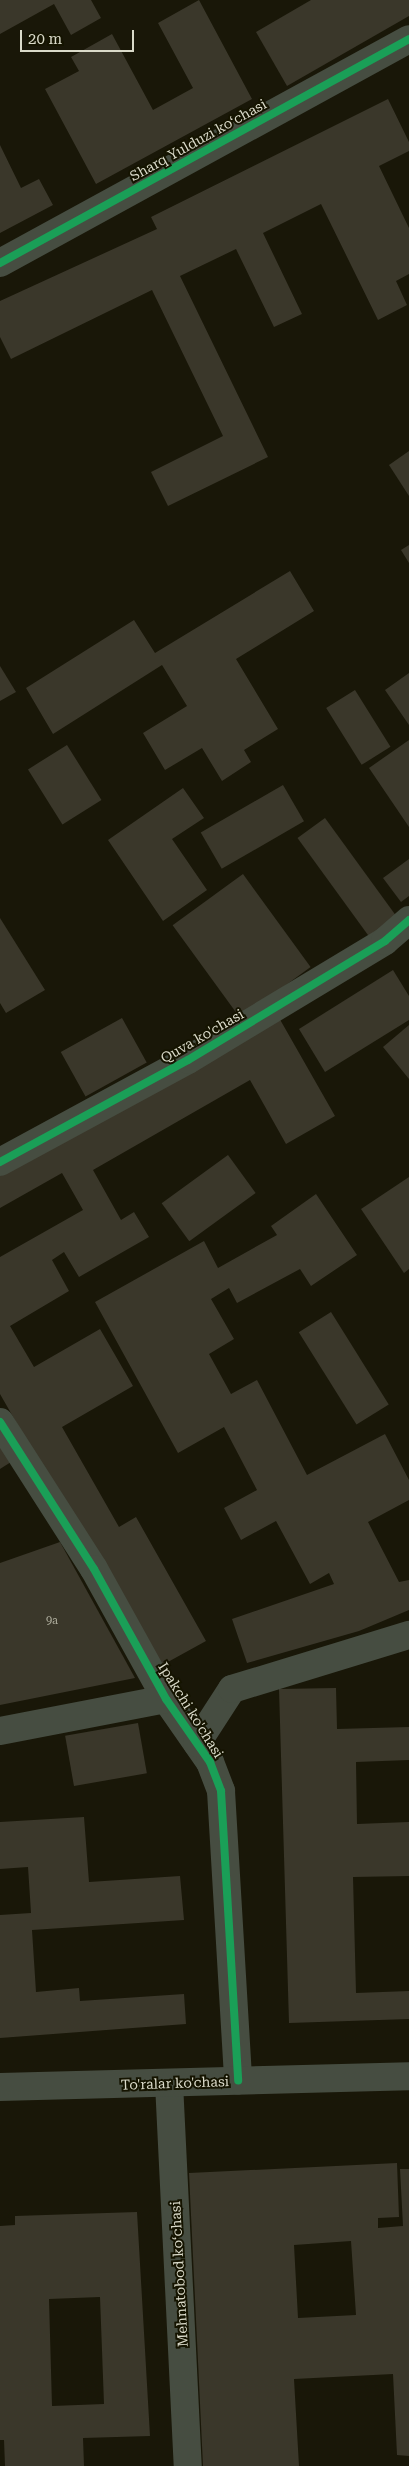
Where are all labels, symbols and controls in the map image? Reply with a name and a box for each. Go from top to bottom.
scale bar [22,20,136,52]
text: 20 m [28,30,62,48]
street label: Sharq Yulduzi koʻchasi [127,95,269,185]
street label: Quva ko'chasi [157,1005,247,1067]
house number: 9a [46,1614,58,1628]
street label: Ipakchi ko'chasi [155,1659,227,1761]
street label: To'ralar ko'chasi [121,2073,229,2093]
street label: Mehnatobod koʻchasi [167,2201,191,2347]

